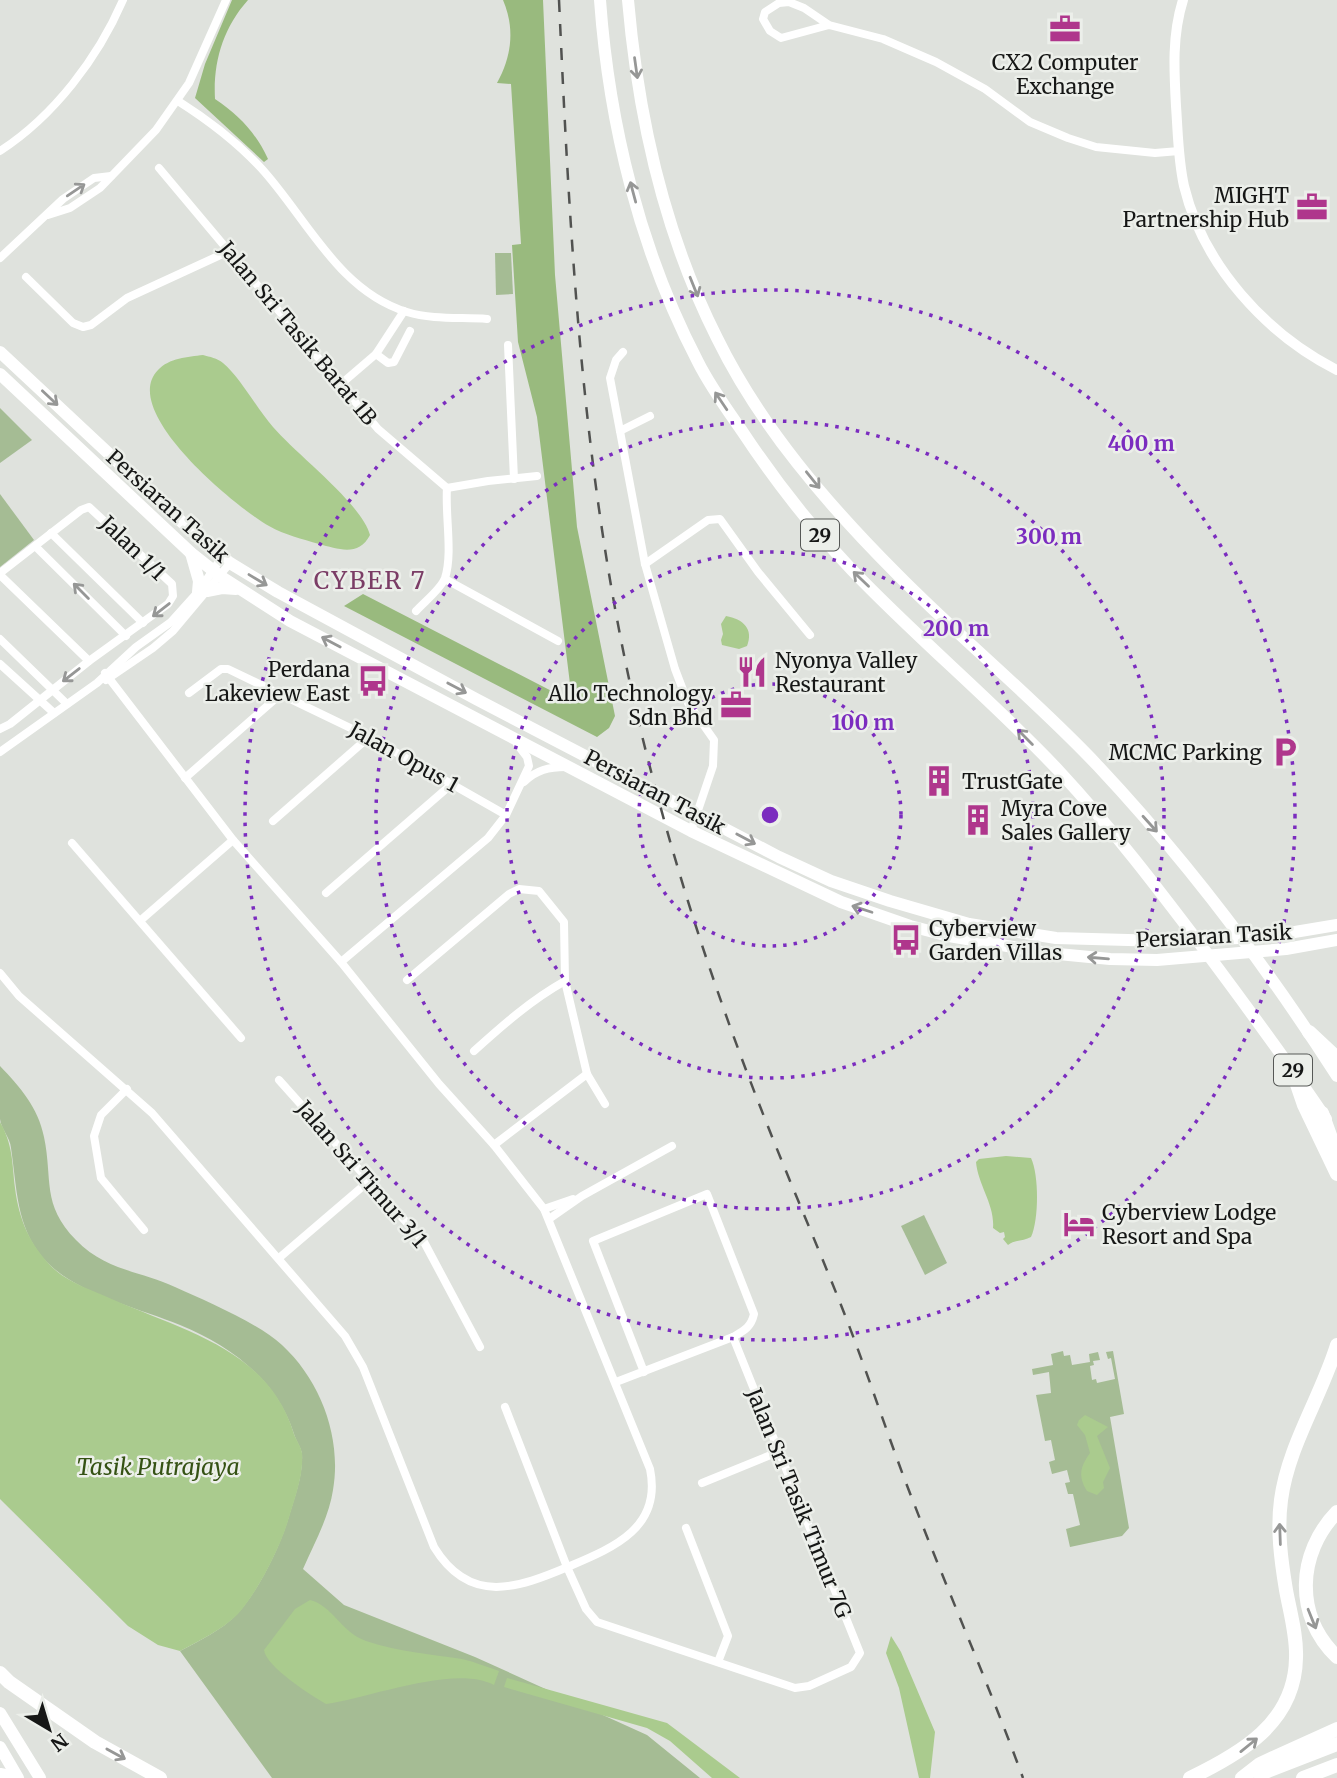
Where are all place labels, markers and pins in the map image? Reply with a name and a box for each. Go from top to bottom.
office icon: CX2 Computer Exchange [1048,12,1082,46]
place label: CX2 Computer Exchange [992,49,1138,100]
place label: MIGHT Partnership Hub [1123,182,1289,233]
office icon: MIGHT Partnership Hub [1295,190,1329,224]
place label: Nyonya Valley Restaurant [775,647,918,698]
restaurant icon: Nyonya Valley Restaurant [735,655,769,689]
place label: Perdana Lakeview East [205,656,350,707]
bus stop icon: Perdana Lakeview East [356,664,390,698]
place label: Allo Technology Sdn Bhd [547,680,714,731]
office icon: Allo Technology Sdn Bhd [719,688,753,722]
parking icon: MCMC Parking [1268,735,1302,769]
place label: MCMC Parking [1109,739,1262,766]
building icon: TrustGate [922,764,956,798]
place label: TrustGate [962,768,1063,795]
place label: Myra Cove Sales Gallery [1001,795,1131,846]
centre of rings [758,803,782,827]
building icon: Myra Cove Sales Gallery [961,803,995,837]
place label: Cyberview Garden Villas [929,915,1062,966]
bus stop icon: Cyberview Garden Villas [889,923,923,957]
place label: Cyberview Lodge Resort and Spa [1102,1199,1276,1250]
hotel icon: Cyberview Lodge Resort and Spa [1062,1207,1096,1241]

